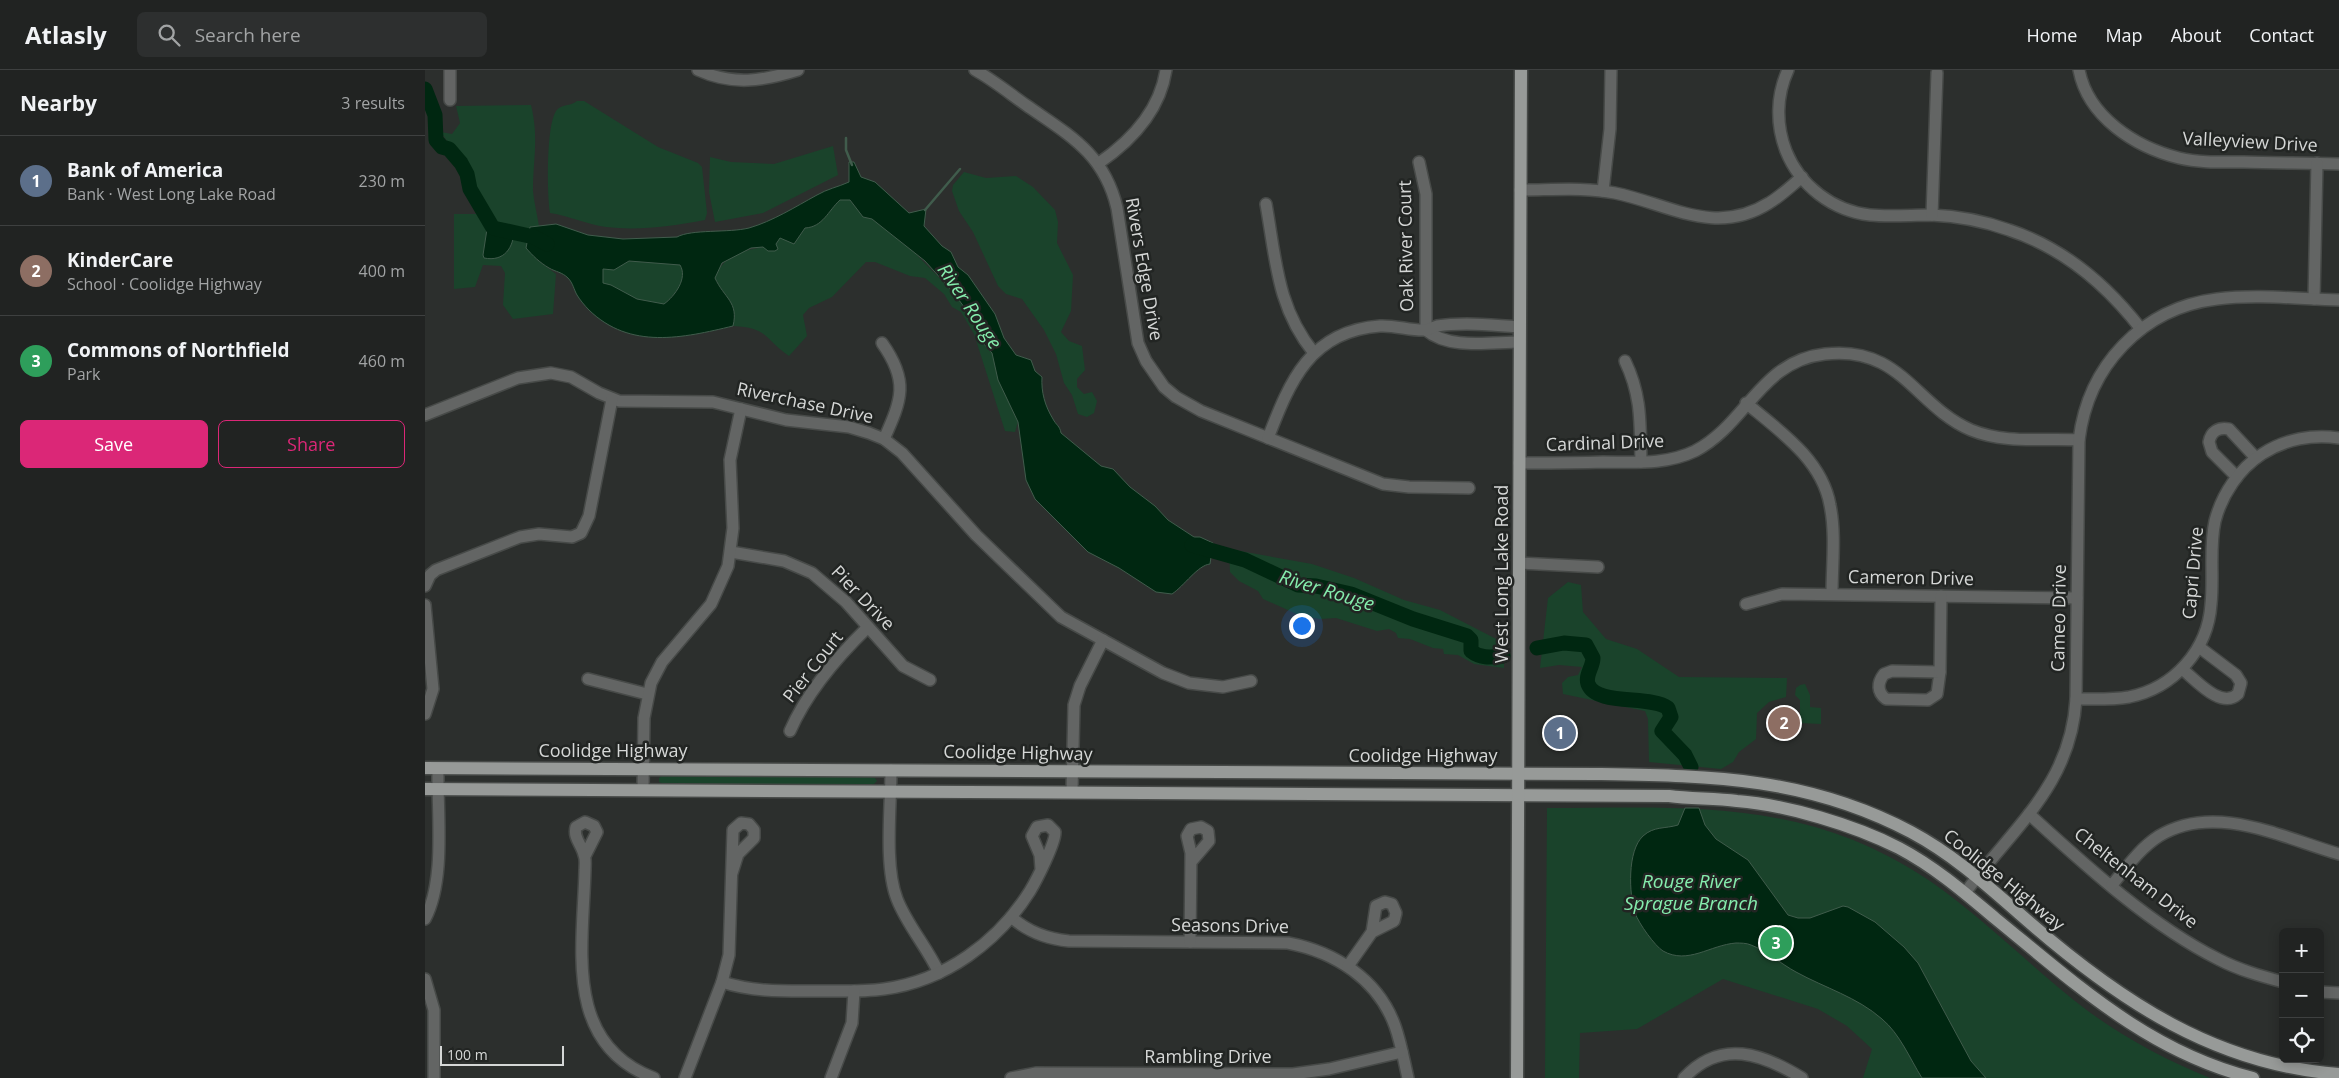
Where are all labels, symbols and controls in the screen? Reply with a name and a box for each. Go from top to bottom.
search box [137,12,487,57]
text: Atlasly [25,18,107,51]
icon: search [155,21,183,49]
text: Search here [195,22,301,48]
text: Home [2027,23,2077,47]
text: Map [2105,23,2143,47]
text: About [2171,23,2221,47]
text: Contact [2249,23,2314,47]
text: Nearby [20,89,97,117]
text: 3 results [341,92,405,114]
street label: Valleyview Drive [2182,125,2318,157]
text: Bank of America [67,157,223,183]
text: 1 [31,170,41,192]
text: 230 m [359,170,405,192]
street label: Oak River Court [1392,180,1418,312]
text: Bank · West Long Lake Road [67,183,276,205]
street label: Rivers Edge Drive [1121,195,1169,342]
text: KinderCare [67,247,173,273]
water label: River Rouge [932,258,1008,354]
text: 2 [31,260,41,282]
text: 400 m [359,260,405,282]
text: School · Coolidge Highway [67,273,262,295]
text: Commons of Northfield [67,337,290,363]
text: 3 [31,350,41,372]
text: 460 m [359,350,405,372]
text: Park [67,363,100,385]
street label: Riverchase Drive [735,376,876,428]
button: Save [20,420,208,468]
button: Share [218,420,405,468]
street label: Cardinal Drive [1545,428,1665,456]
street label: West Long Lake Road [1489,485,1513,663]
street label: Capri Drive [2176,526,2208,620]
street label: Pier Drive [827,560,901,635]
water label: River Rouge [1276,563,1378,617]
street label: Cameron Drive [1848,564,1974,590]
street label: Cameo Drive [2045,564,2071,672]
your location [1289,613,1315,639]
street label: Pier Court [777,626,848,707]
pin: 2 [1768,704,1800,742]
pin: 1 [1544,714,1576,752]
street label: Coolidge Highway [538,738,689,762]
street label: Coolidge Highway [943,739,1094,765]
street label: Coolidge Highway [1348,743,1499,767]
street label: Cheltenham Drive [2070,821,2204,933]
street label: Coolidge Highway [1939,823,2071,936]
water label: Rouge River Sprague Branch [1624,868,1758,916]
street label: Seasons Drive [1171,912,1289,938]
pin: 3 [1760,924,1792,962]
map controls [2279,928,2324,1063]
button: + [2279,928,2324,973]
button: − [2279,973,2324,1018]
button: locate [2279,1018,2324,1063]
scale bar [440,1043,564,1066]
street label: Rambling Drive [1144,1044,1272,1068]
text: 100 m [447,1045,488,1064]

